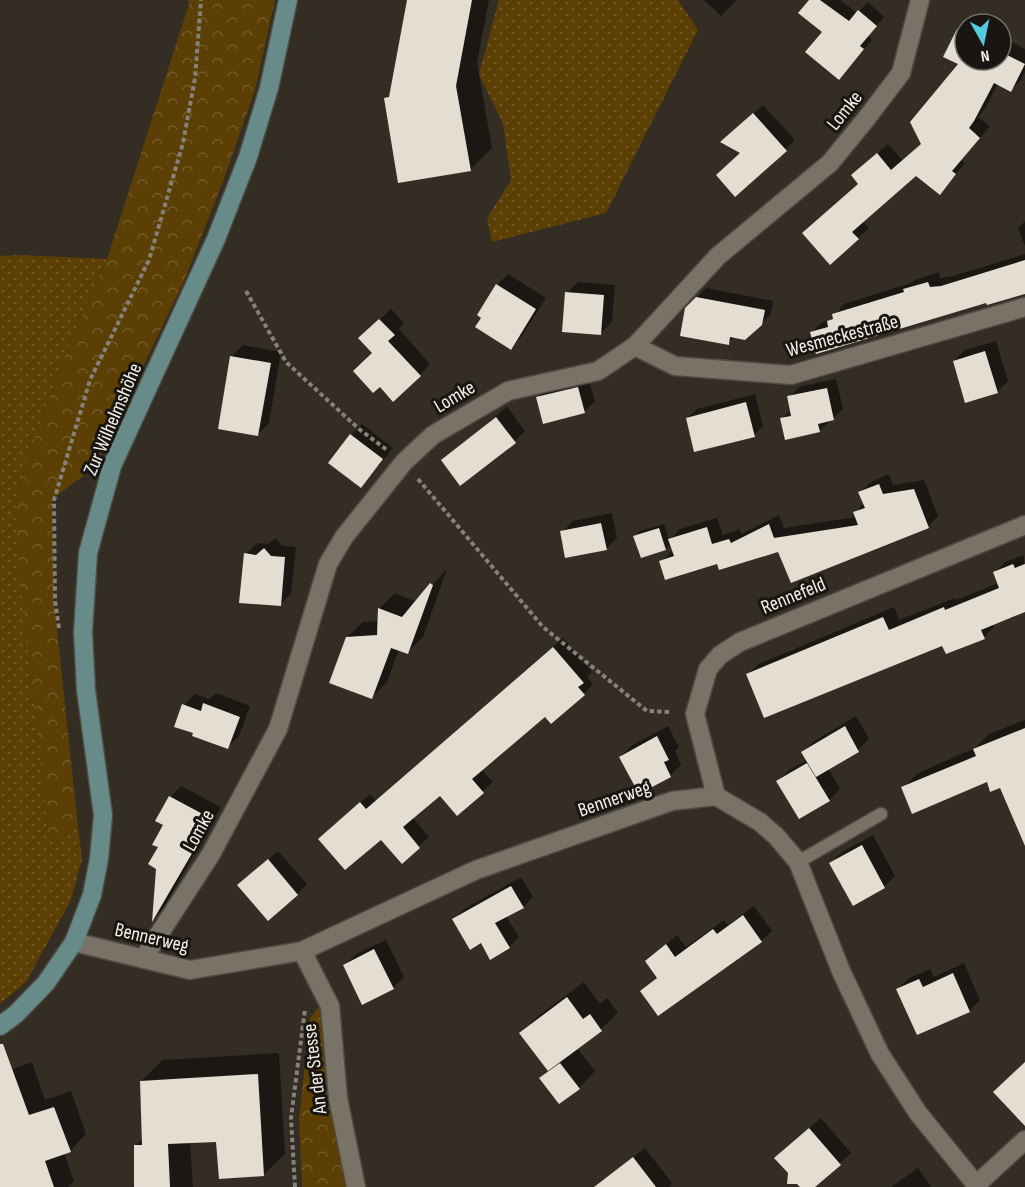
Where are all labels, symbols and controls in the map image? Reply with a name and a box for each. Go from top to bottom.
north arrow [953,12,1013,72]
text: N [979,45,991,65]
street label: Lomke [822,86,868,135]
street label: Wesmeckestraße [784,309,901,362]
street label: Zur Wilhelmshöhe [79,360,147,479]
street label: Lomke [430,375,479,418]
street label: Rennefeld [758,572,829,620]
street label: Bennerweg [575,775,654,823]
street label: Lomke [178,806,220,855]
street label: Bennerweg [112,918,191,958]
street label: An der Stesse [298,1022,333,1116]

